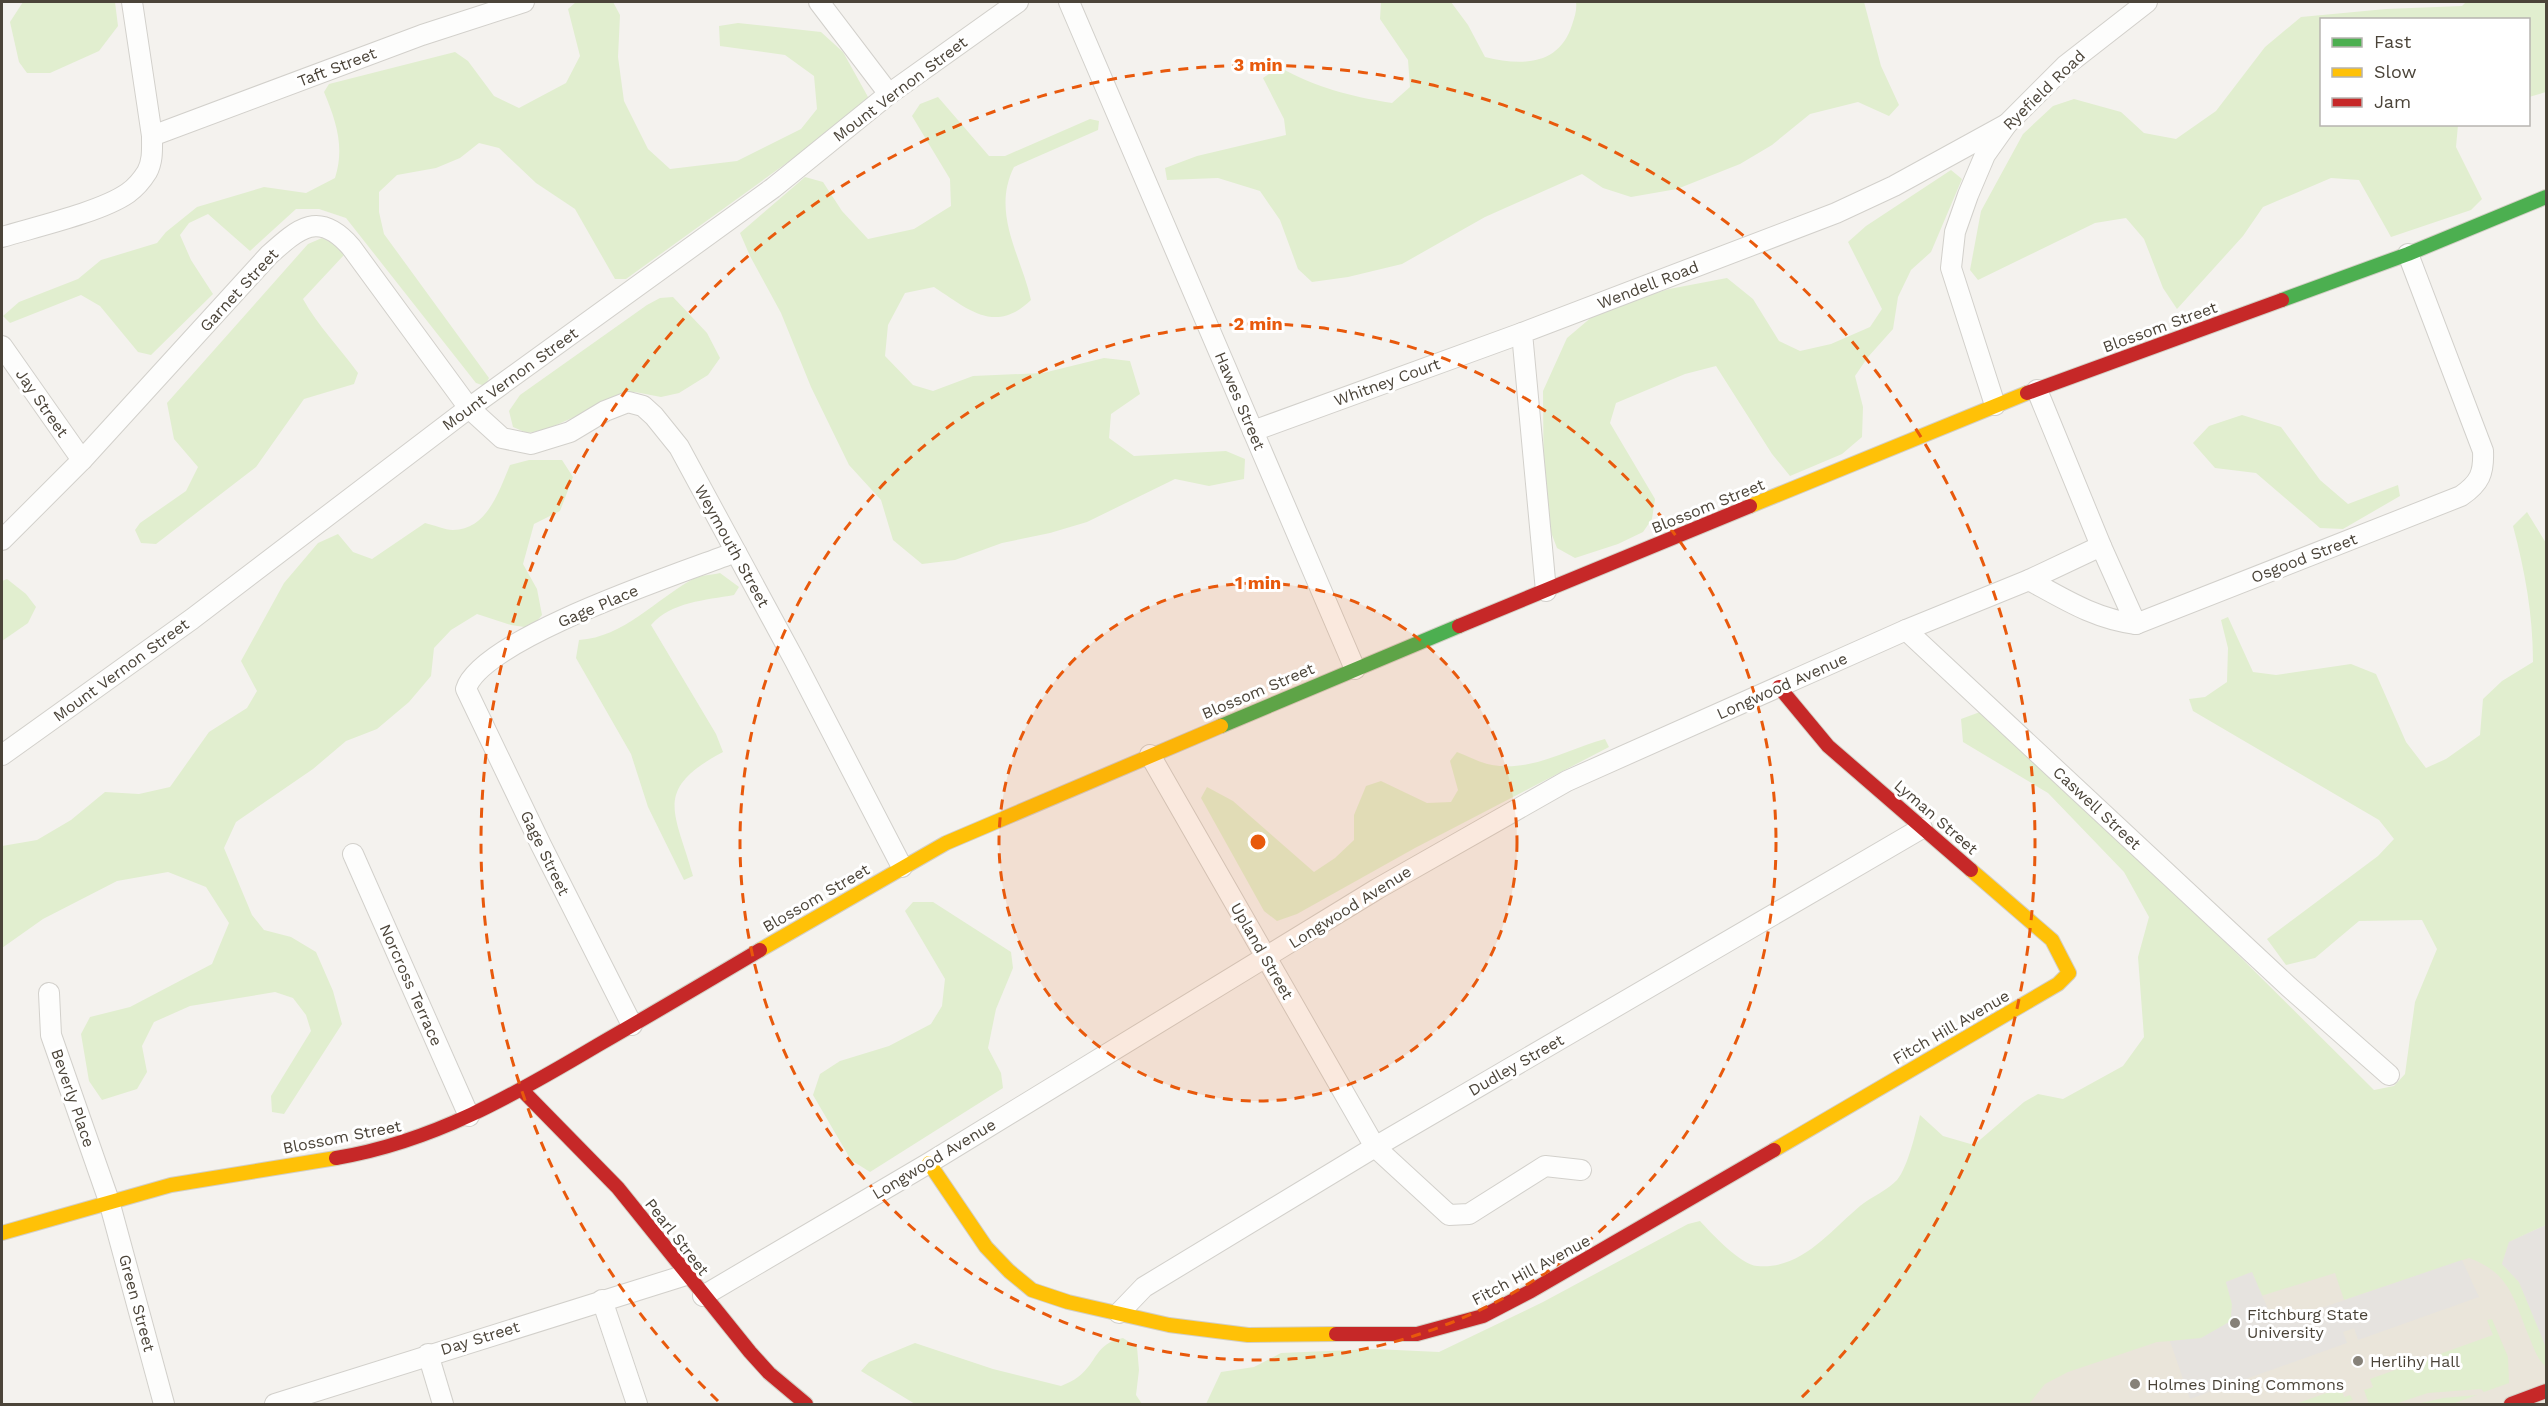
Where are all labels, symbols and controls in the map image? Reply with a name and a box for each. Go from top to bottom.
legend [2320,18,2530,126]
text: Fast [2374,31,2412,52]
street label: Mount Vernon Street [829,32,971,146]
street label: Taft Street [295,43,379,91]
street label: Ryefield Road [1999,46,2089,134]
text: 3 min [1233,54,1283,75]
text: Slow [2374,61,2417,82]
text: Jam [2374,91,2411,112]
street label: Garnet Street [196,244,282,335]
street label: Wendell Road [1595,257,1701,313]
street label: Blossom Street [2100,297,2220,356]
text: 2 min [1233,313,1283,334]
street label: Mount Vernon Street [439,323,582,435]
street label: Hawes Street [1211,349,1269,453]
street label: Whitney Court [1331,354,1443,410]
street label: Jay Street [12,365,73,441]
street label: Blossom Street [1649,475,1768,537]
street label: Weymouth Street [691,482,774,611]
street label: Osgood Street [2248,529,2360,587]
text: 1 min [1235,572,1281,593]
street label: Gage Place [555,581,641,631]
street label: Mount Vernon Street [50,614,193,726]
street label: Longwood Avenue [1714,649,1850,723]
street label: Blossom Street [1199,659,1317,723]
street label: Caswell Street [2049,762,2145,854]
street label: Lyman Street [1890,776,1982,859]
street label: Gage Street [516,807,574,899]
centre of rings [1248,832,1268,852]
street label: Blossom Street [759,860,873,936]
street label: Longwood Avenue [1285,862,1415,952]
street label: Upland Street [1227,899,1298,1003]
street label: Norcross Terrace [376,921,446,1049]
street label: Fitch Hill Avenue [1889,986,2013,1068]
street label: Dudley Street [1465,1030,1567,1100]
street label: Beverly Place [47,1046,99,1150]
street label: Longwood Avenue [869,1115,999,1203]
street label: Blossom Street [281,1116,403,1158]
street label: Pearl Street [641,1195,713,1279]
street label: Fitch Hill Avenue [1468,1231,1594,1309]
street label: Green Street [115,1252,159,1354]
place label: Fitchburg State University [2247,1305,2368,1342]
marker: Fitchburg State University [2228,1316,2242,1330]
street label: Day Street [438,1317,522,1359]
place label: Herlihy Hall [2370,1352,2460,1371]
marker: Herlihy Hall [2351,1354,2365,1368]
place label: Holmes Dining Commons [2147,1375,2344,1394]
marker: Holmes Dining Commons [2128,1377,2142,1391]

